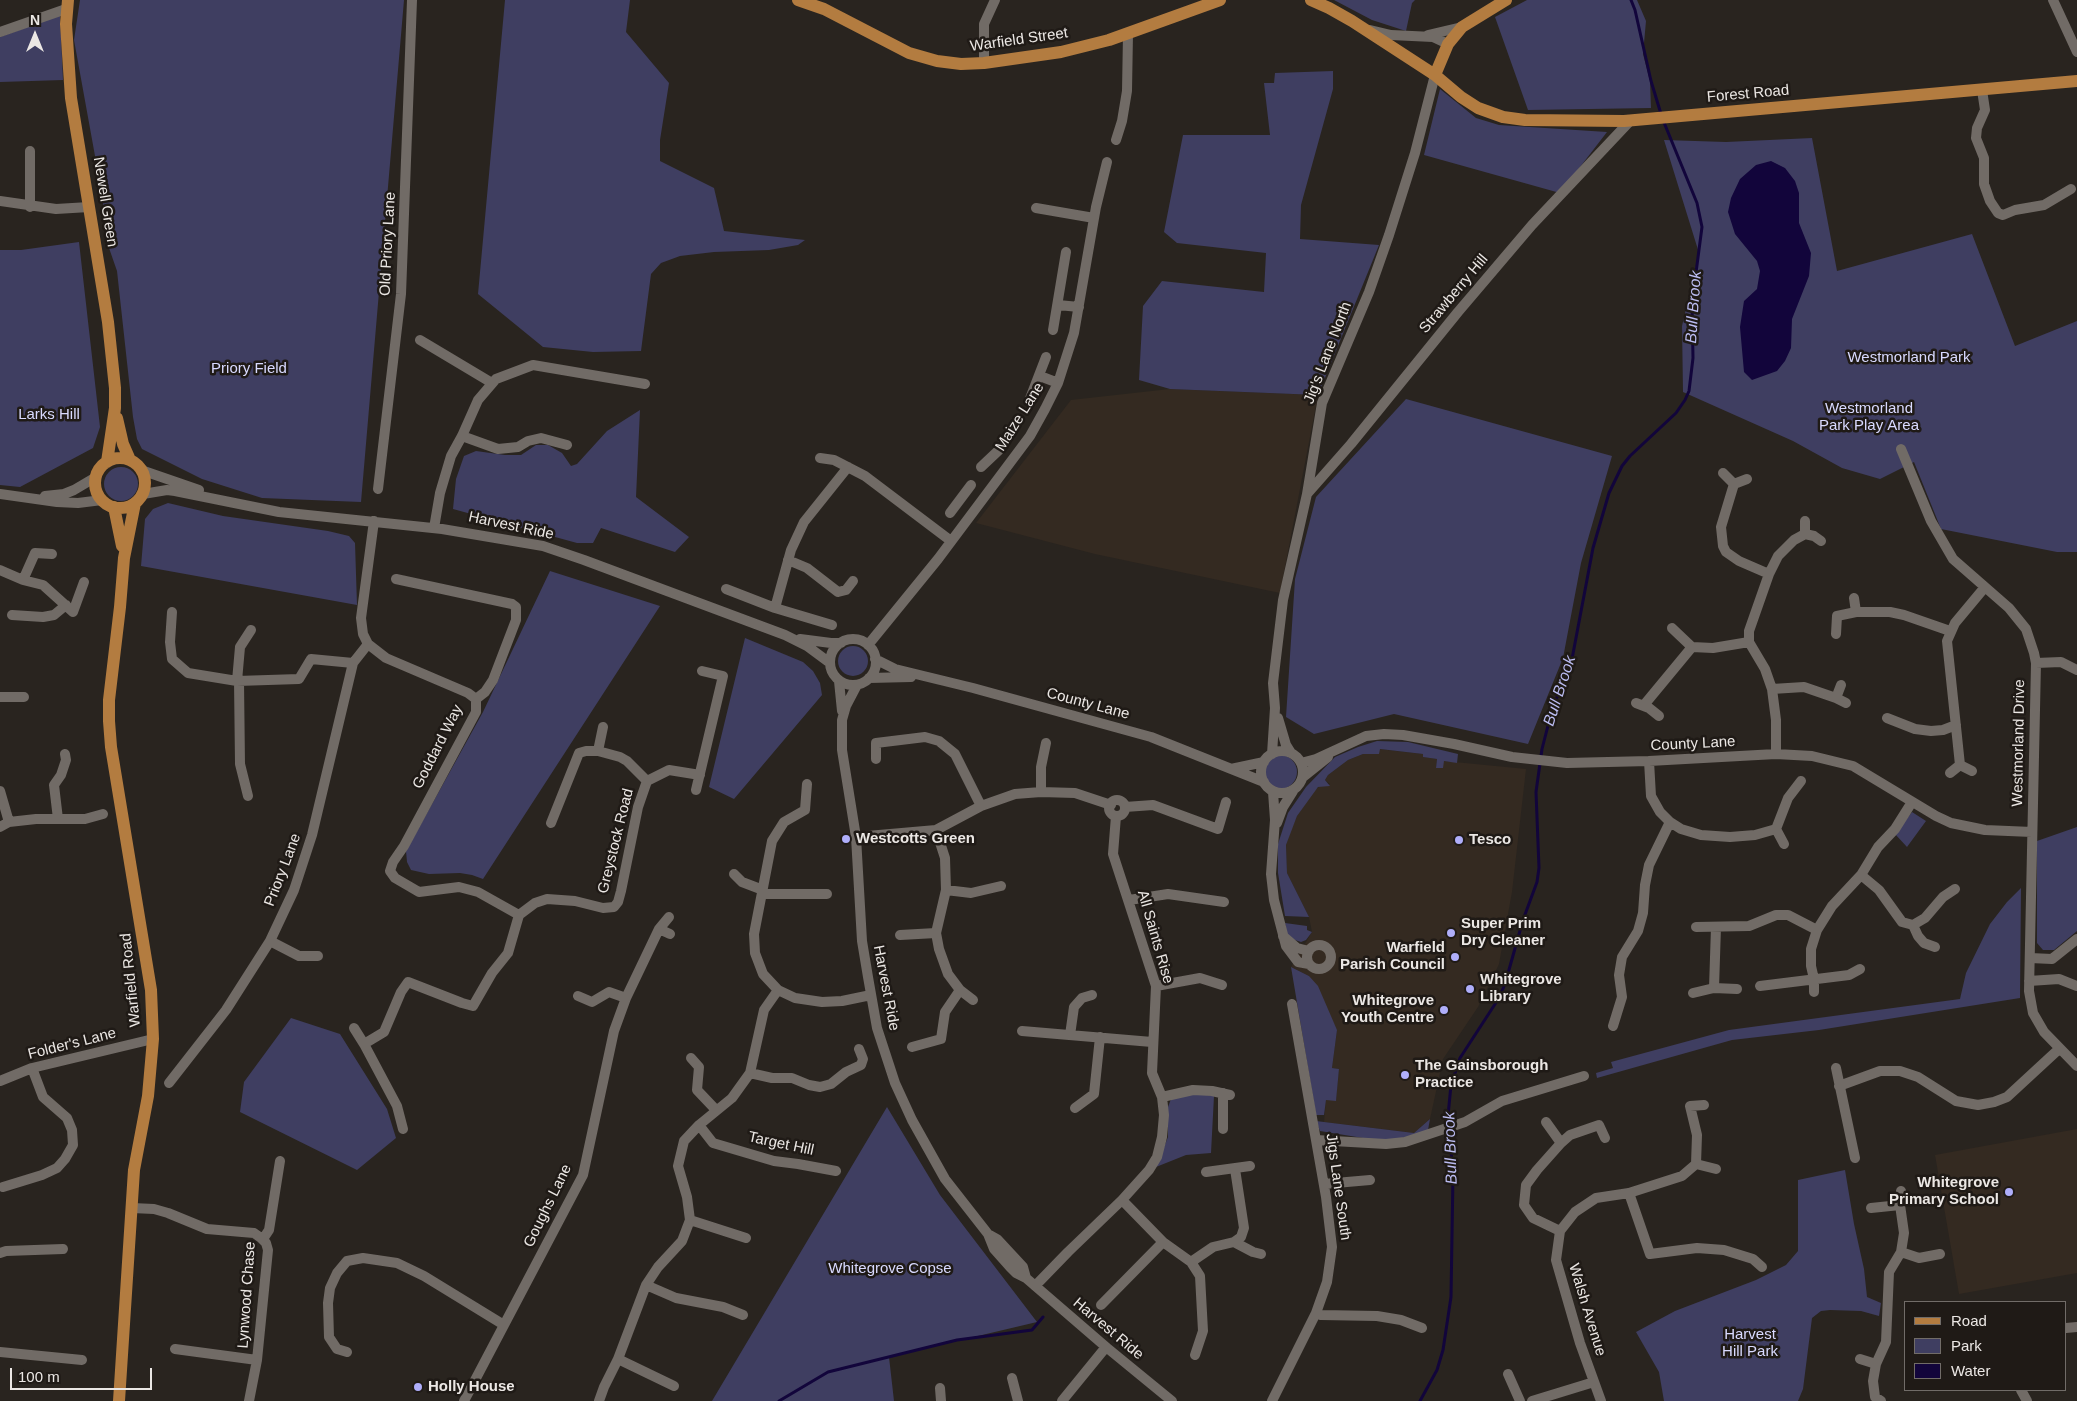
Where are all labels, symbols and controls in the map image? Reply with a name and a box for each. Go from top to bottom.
north arrow [10,10,60,60]
text: N [30,12,40,28]
street label: Warfield Street [969,24,1069,56]
street label: Forest Road [1706,81,1790,107]
street label: Newell Green [89,156,121,248]
street label: Old Priory Lane [376,191,400,297]
street label: Strawberry Hill [1416,251,1492,337]
water label: Bull Brook [1682,270,1706,344]
street label: Jig's Lane North [1300,299,1356,407]
park label: Westmorland Park [1847,349,1971,367]
park label: Priory Field [211,360,287,378]
street label: Maize Lane [992,379,1048,455]
park label: Westmorland Park Play Area [1819,400,1919,435]
park label: Larks Hill [18,406,80,424]
street label: Harvest Ride [467,508,555,544]
water label: Bull Brook [1540,653,1580,729]
street label: Westmorland Drive [2009,679,2029,807]
street label: County Lane [1045,684,1131,724]
street label: Goddard Way [409,702,467,792]
street label: County Lane [1650,733,1736,755]
street label: Greystock Road [594,787,638,895]
place label: Westcotts Green [856,830,975,848]
street label: Priory Lane [261,831,305,909]
place label: Tesco [1469,831,1511,849]
marker: Westcotts Green [840,833,852,845]
marker: Tesco [1453,834,1465,846]
street label: All Saints Rise [1133,888,1177,986]
place label: Super Prim Dry Cleaner [1461,915,1545,950]
marker: Super Prim Dry Cleaner [1445,927,1457,939]
street label: Warfield Road [117,932,145,1028]
place label: Warfield Parish Council [1340,939,1445,974]
street label: Harvest Ride [869,944,903,1032]
marker: Warfield Parish Council [1449,951,1461,963]
place label: Whitegrove Library [1480,971,1562,1006]
marker: Whitegrove Library [1464,983,1476,995]
place label: Whitegrove Youth Centre [1341,992,1434,1027]
marker: Whitegrove Youth Centre [1438,1004,1450,1016]
street label: Folder's Lane [26,1024,118,1064]
place label: The Gainsborough Practice [1415,1057,1548,1092]
marker: The Gainsborough Practice [1399,1069,1411,1081]
water label: Bull Brook [1440,1111,1462,1185]
street label: Target Hill [747,1128,815,1160]
street label: Jigs Lane South [1322,1132,1354,1242]
street label: Goughs Lane [520,1162,576,1250]
place label: Whitegrove Primary School [1889,1174,1999,1209]
marker: Whitegrove Primary School [2003,1186,2015,1198]
street label: Lynwood Chase [234,1241,260,1349]
park label: Whitegrove Copse [828,1260,952,1278]
street label: Walsh Avenue [1564,1262,1610,1358]
street label: Harvest Ride [1069,1294,1147,1364]
legend [1904,1301,2067,1391]
text: Road [1951,1312,1987,1329]
park label: Harvest Hill Park [1722,1326,1778,1361]
text: Park [1951,1337,1982,1354]
scale bar [12,1358,155,1390]
text: Water [1951,1362,1990,1379]
text: 100 m [18,1368,60,1385]
place label: Holly House [428,1378,515,1396]
marker: Holly House [412,1381,424,1393]

